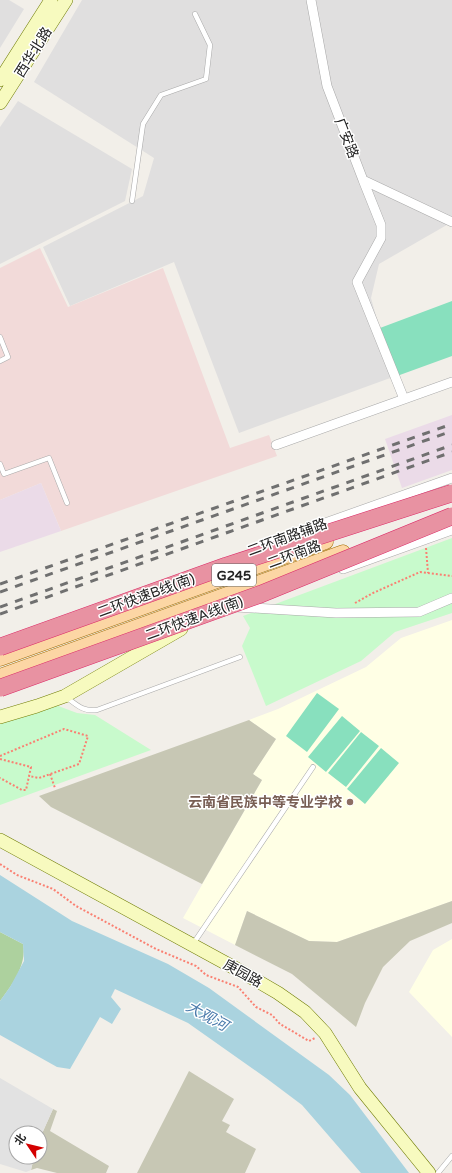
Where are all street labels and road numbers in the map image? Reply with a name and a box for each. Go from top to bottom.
street label: 西华北路 [11,24,55,81]
street label: 广安路 [331,116,362,161]
street label: 二环南路辅路 [245,515,329,559]
street label: 二环南路 [265,537,323,571]
road number: G245 [212,564,256,586]
street label: 二环快速B线(南) [95,570,197,621]
street label: 二环快速A线(南) [143,593,246,644]
street label: 庚园路 [220,956,265,991]

